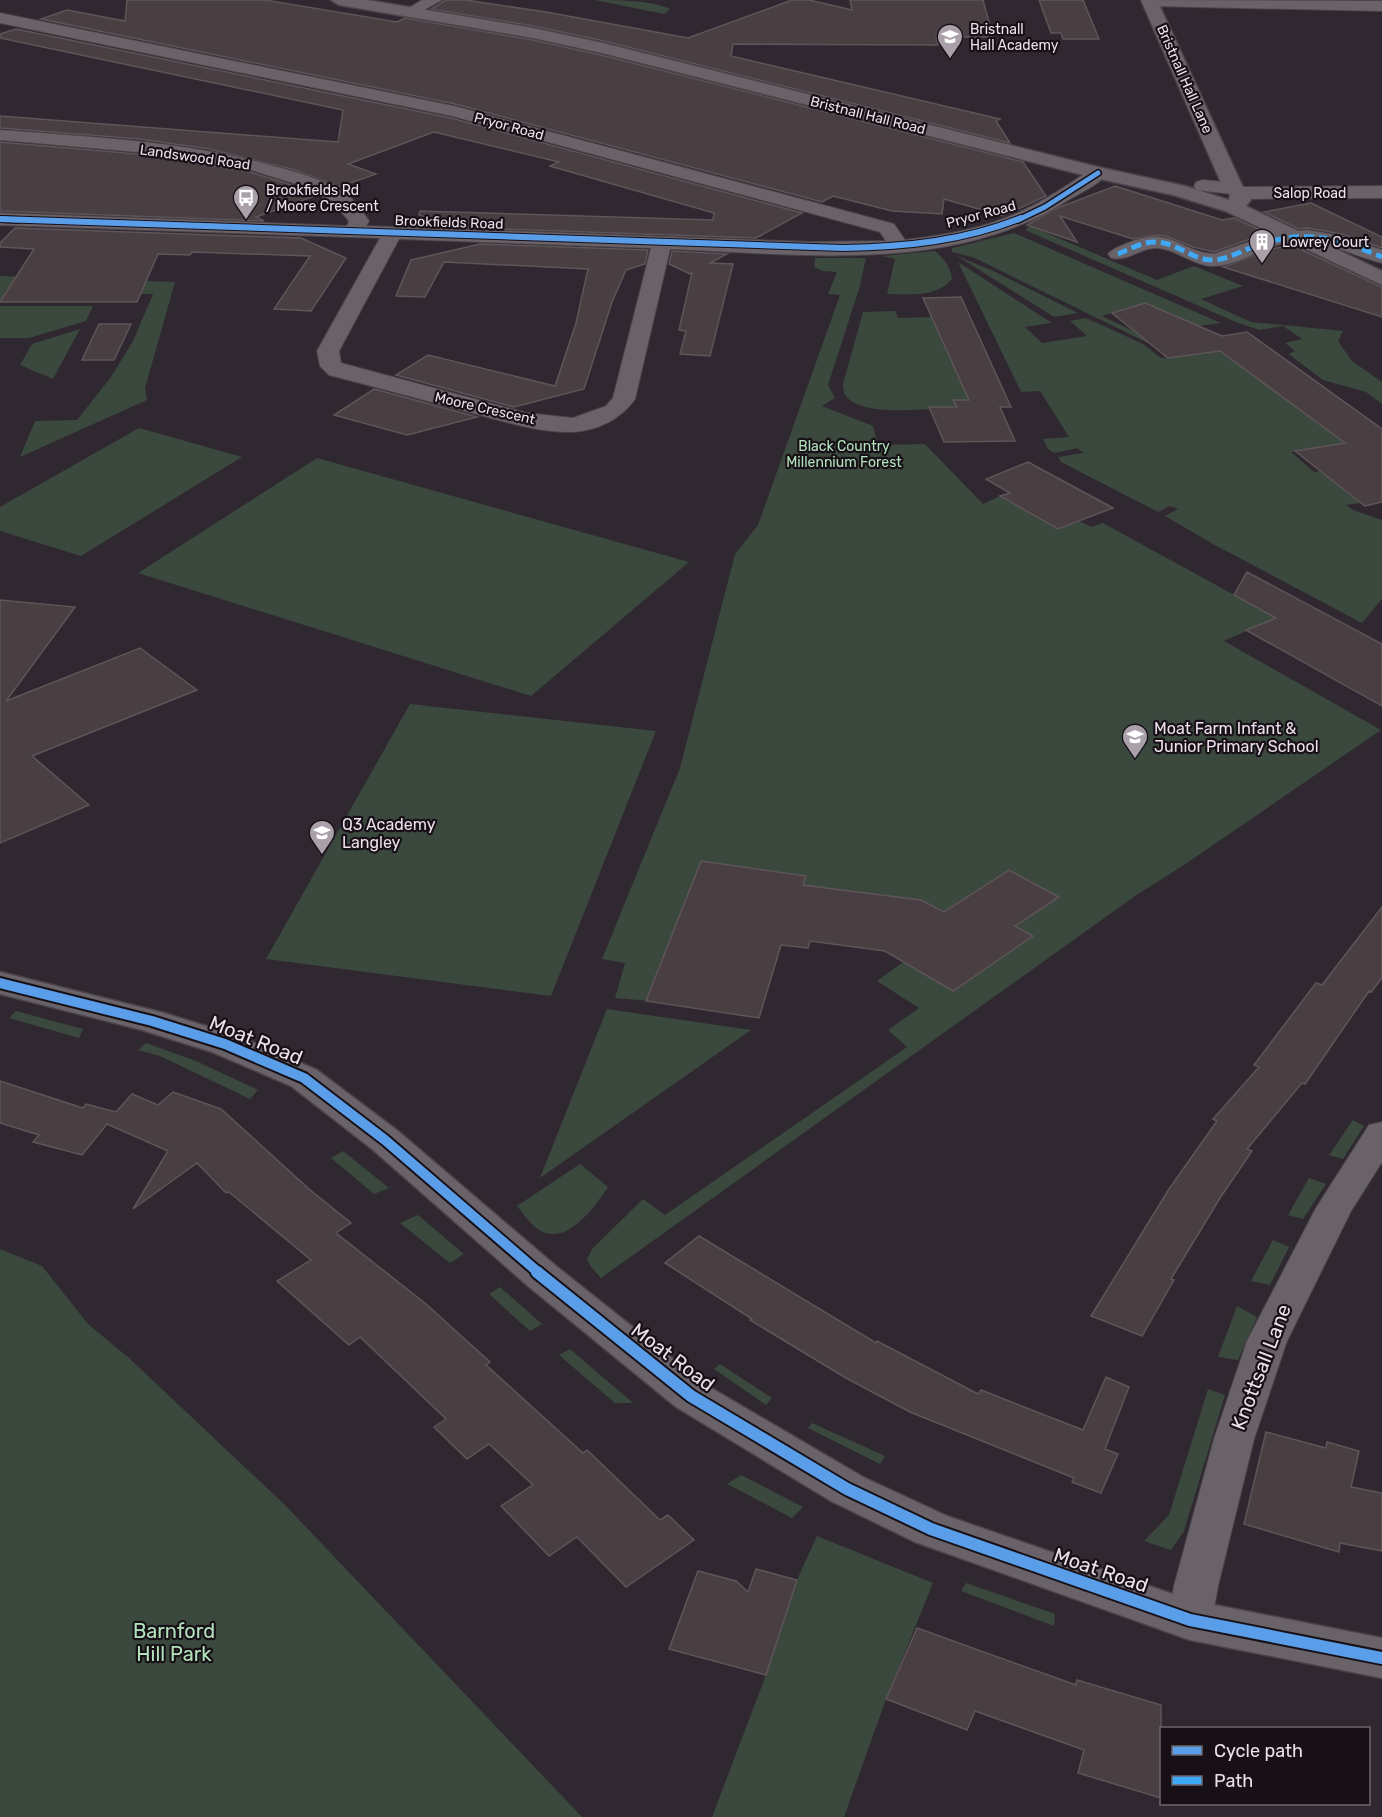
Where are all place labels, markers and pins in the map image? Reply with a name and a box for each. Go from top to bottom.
place label: Bristnall Hall Academy [970,21,1059,54]
school or university icon: Bristnall Hall Academy [935,22,965,60]
place label: Brookfields Rd / Moore Crescent [266,182,379,215]
bus stop icon: Brookfields Rd / Moore Crescent [231,183,261,221]
building icon: Lowrey Court [1247,227,1277,265]
place label: Lowrey Court [1282,234,1369,251]
place label: Moat Farm Infant & Junior Primary School [1154,719,1319,756]
school or university icon: Moat Farm Infant & Junior Primary School [1120,722,1150,760]
place label: Q3 Academy Langley [342,815,436,852]
school or university icon: Q3 Academy Langley [307,818,337,856]

